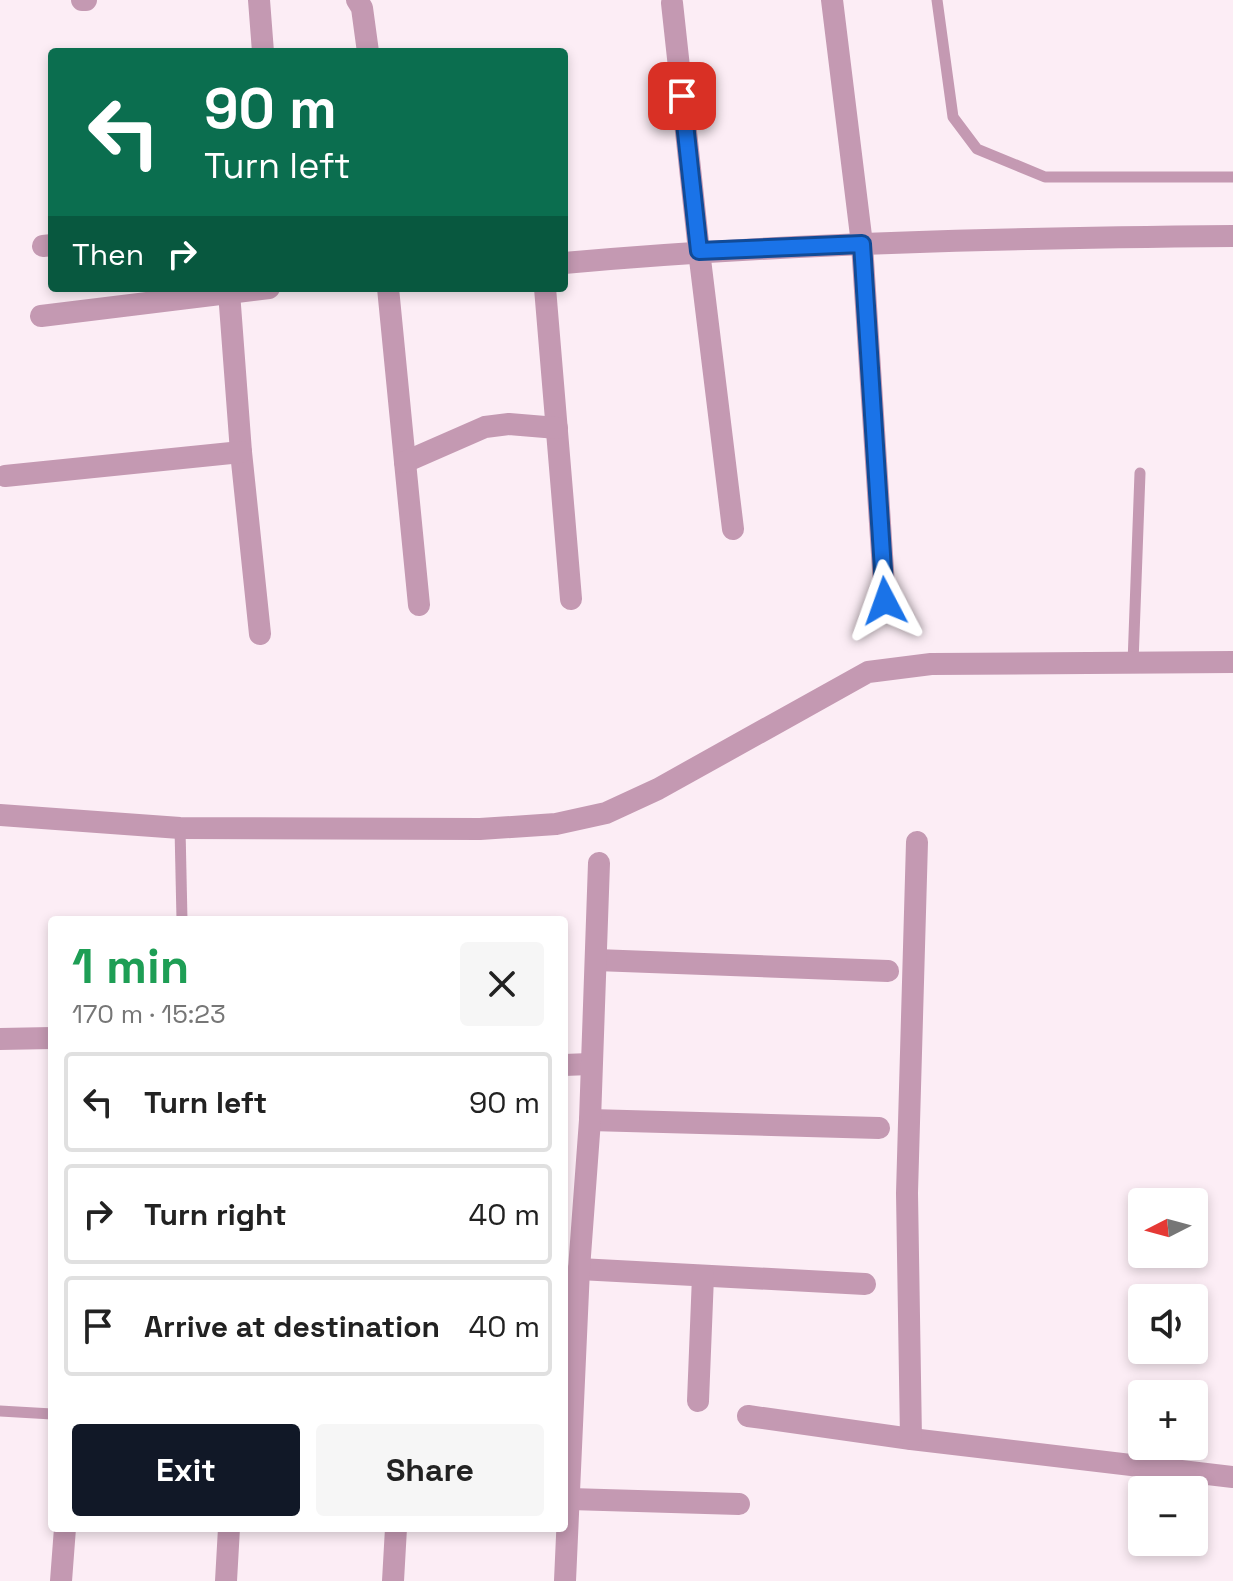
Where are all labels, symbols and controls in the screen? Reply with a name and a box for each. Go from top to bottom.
pin [648,62,716,130]
text: 90 m [204,73,337,144]
icon: arrive [660,74,704,118]
icon: left [72,80,176,184]
text: Turn left [204,143,351,189]
icon: right [160,232,204,276]
text: Then [72,235,144,274]
position arrow [843,559,927,643]
text: 1 min [72,936,189,997]
button: close [460,942,544,1026]
text: 170 m · 15:23 [72,997,226,1031]
icon: left [76,1080,120,1124]
text: Turn left [144,1083,267,1122]
text: 90 m [469,1083,540,1122]
north arrow [1128,1188,1208,1268]
map controls [1128,1188,1208,1556]
icon: right [76,1192,120,1236]
text: Turn right [144,1195,287,1234]
text: 40 m [469,1195,540,1234]
button: sound [1128,1284,1208,1364]
icon: arrive [76,1304,120,1348]
text: Arrive at destination [144,1307,440,1346]
text: 40 m [469,1307,540,1346]
button: + [1128,1380,1208,1460]
button: Exit [72,1424,300,1516]
button: Share [316,1424,544,1516]
button: − [1128,1476,1208,1556]

